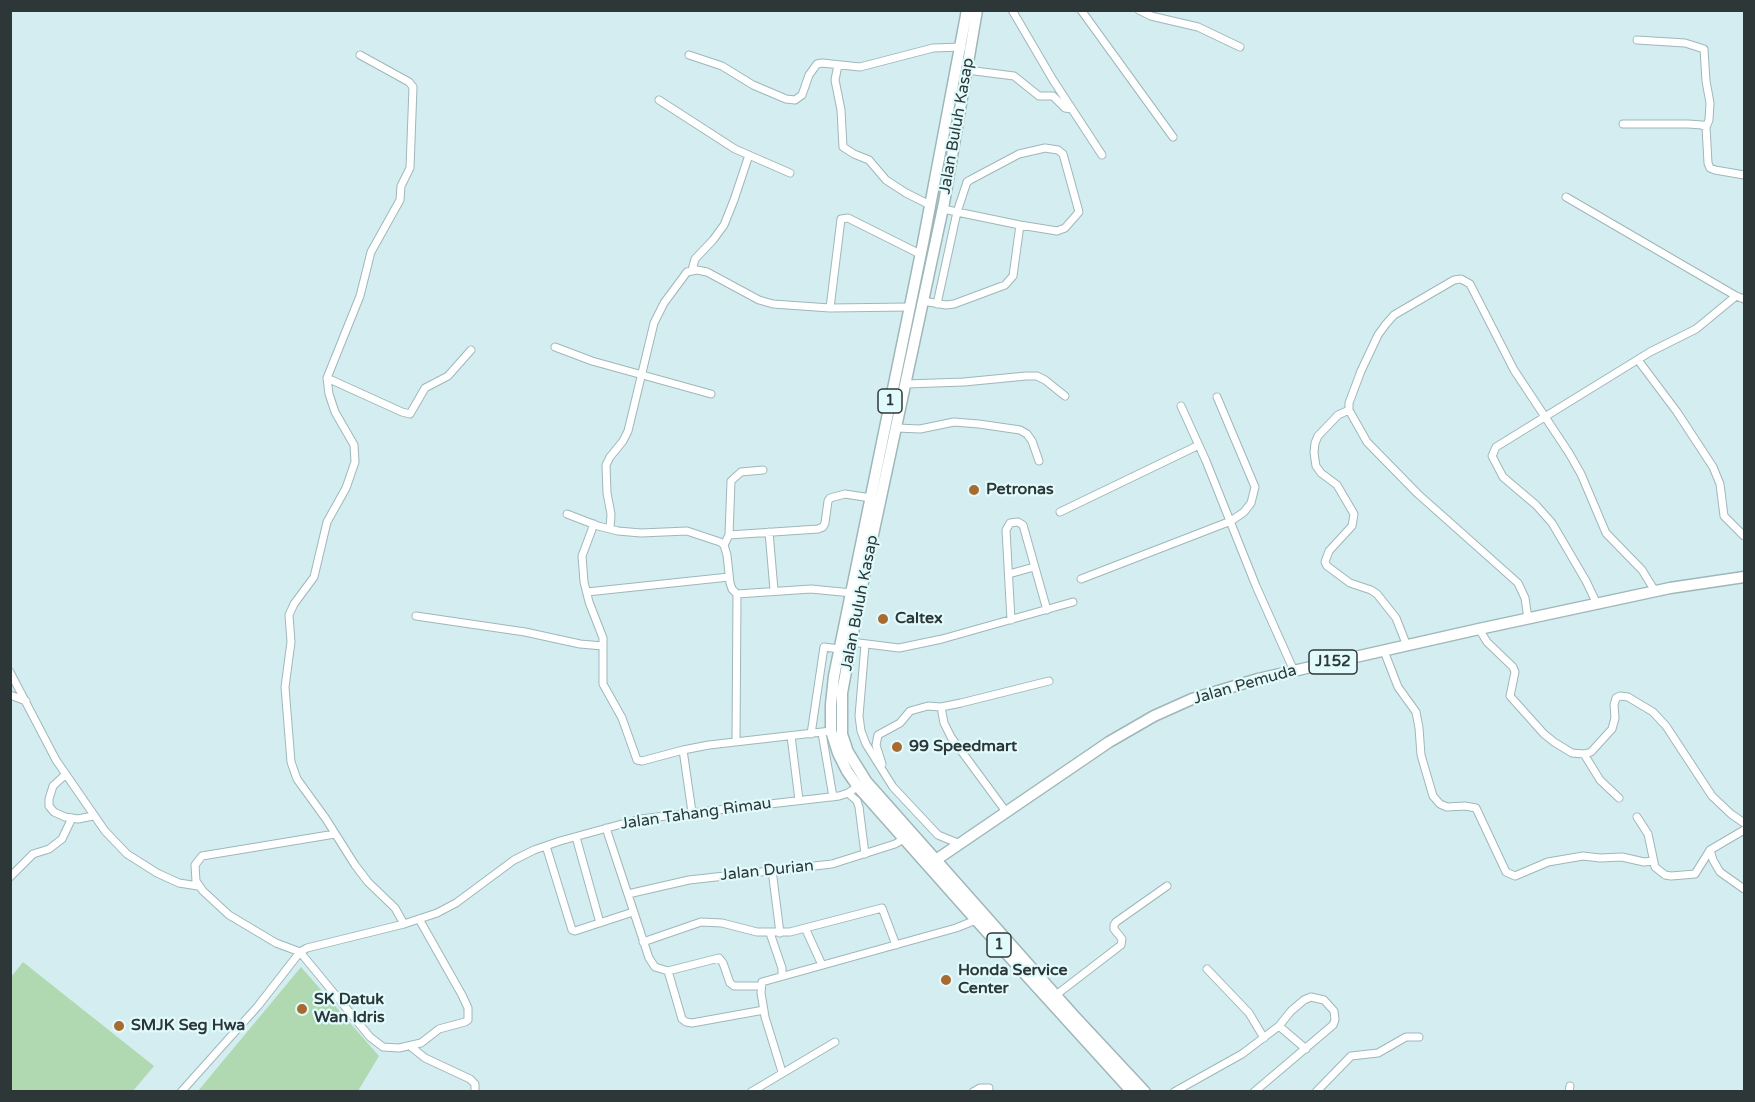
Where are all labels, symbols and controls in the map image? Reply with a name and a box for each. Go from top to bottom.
street label: Jalan Buluh Kasap [936,56,978,196]
road number: 1 [878,389,902,413]
place label: Petronas [986,480,1054,500]
marker: Petronas [967,483,981,497]
street label: Jalan Buluh Kasap [837,533,883,673]
place label: Caltex [895,609,943,629]
marker: Caltex [876,612,890,626]
road number: J152 [1309,650,1357,674]
street label: Jalan Pemuda [1191,661,1299,709]
place label: 99 Speedmart [909,737,1017,757]
marker: 99 Speedmart [890,740,904,754]
street label: Jalan Tahang Rimau [619,794,773,834]
street label: Jalan Durian [719,857,815,885]
road number: 1 [987,933,1011,957]
place label: Honda Service Center [958,961,1068,999]
marker: Honda Service Center [939,973,953,987]
place label: SK Datuk Wan Idris [314,990,385,1028]
marker: SK Datuk Wan Idris [295,1002,309,1016]
place label: SMJK Seg Hwa [131,1016,245,1036]
marker: SMJK Seg Hwa [112,1019,126,1033]

